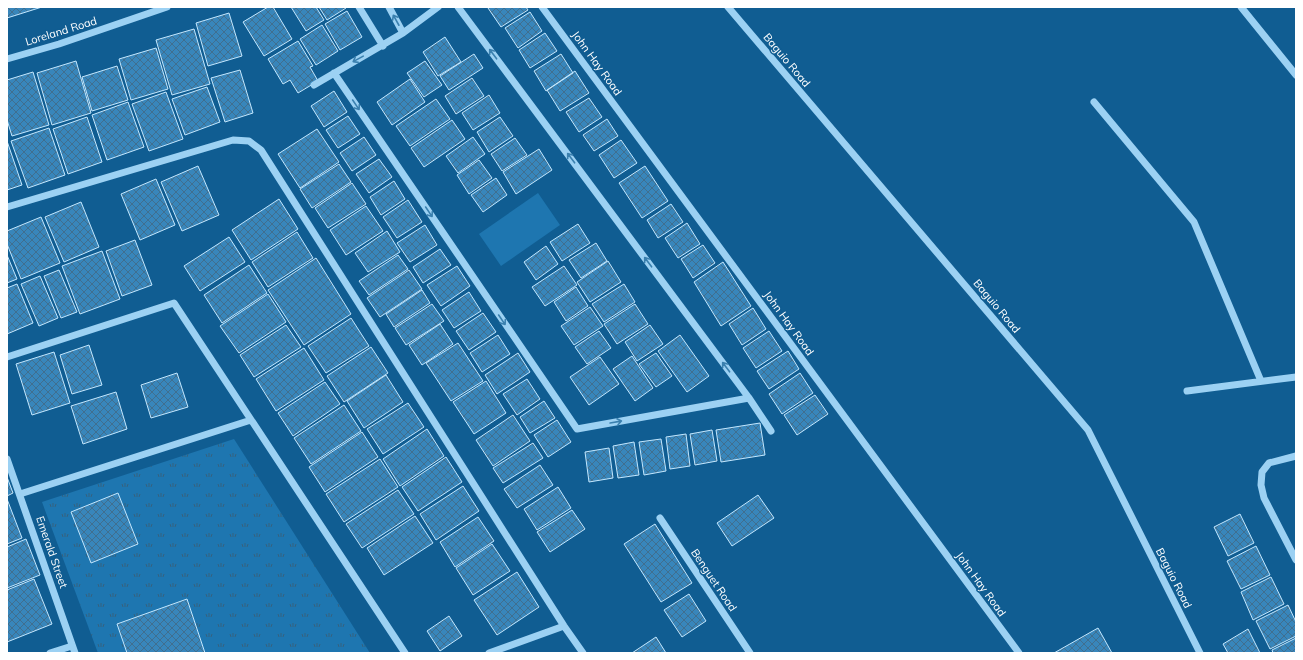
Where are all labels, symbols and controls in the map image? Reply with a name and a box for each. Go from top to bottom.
street label: Loreland Road [23,13,99,49]
one-way arrow [391,14,399,26]
street label: John Hay Road [569,28,625,98]
street label: Baguio Road [760,30,814,90]
one-way arrow [489,48,497,59]
one-way arrow [352,56,364,64]
one-way arrow [352,99,360,110]
one-way arrow [566,153,575,164]
one-way arrow [425,207,433,218]
one-way arrow [644,257,652,268]
street label: Baguio Road [970,276,1024,336]
street label: John Hay Road [761,288,817,358]
one-way arrow [498,314,506,325]
one-way arrow [721,361,730,372]
one-way arrow [609,418,622,426]
street label: Emerald Street [33,514,71,590]
street label: Benguet Road [688,546,740,614]
street label: Baguio Road [1153,546,1195,610]
street label: John Hay Road [953,549,1009,619]

